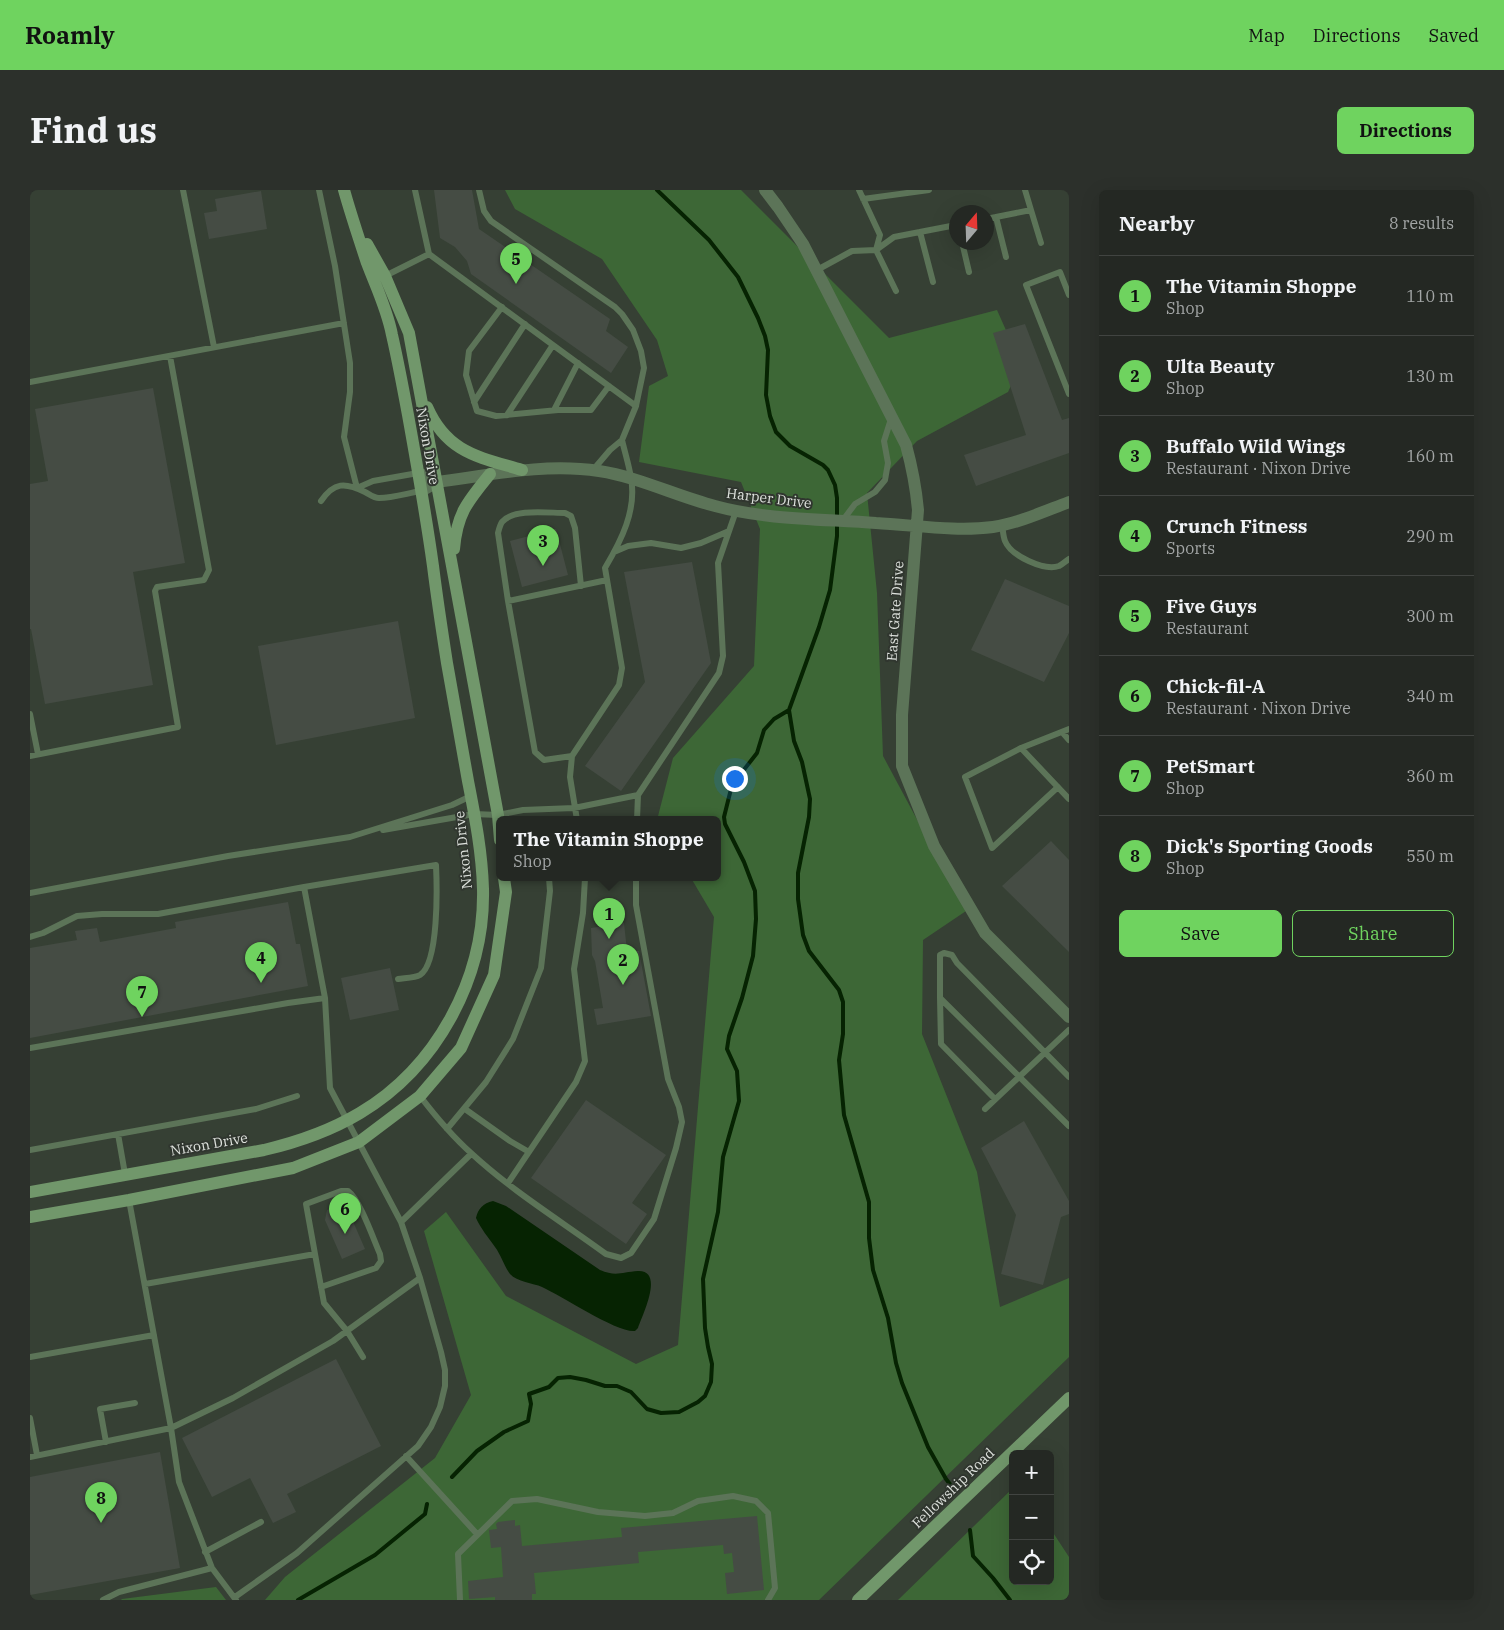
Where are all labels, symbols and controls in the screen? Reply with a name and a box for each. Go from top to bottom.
text: Roamly [25,19,115,51]
text: Map [1248,24,1285,47]
text: Directions [1313,24,1401,47]
text: Saved [1429,24,1479,47]
text: Find us [30,107,157,153]
button: Directions [1337,107,1474,154]
north arrow [949,205,994,250]
text: Nearby [1119,209,1195,237]
text: 8 results [1389,213,1454,233]
pin: 5 [500,243,532,284]
text: The Vitamin Shoppe [1166,274,1356,298]
text: 1 [1130,286,1140,306]
text: 110 m [1406,286,1454,306]
text: Shop [1166,298,1204,318]
text: Ulta Beauty [1166,354,1275,378]
text: 2 [1130,366,1140,386]
text: 130 m [1406,366,1454,386]
text: Shop [1166,378,1204,398]
street label: Nixon Drive [412,406,444,486]
text: Buffalo Wild Wings [1166,434,1346,458]
text: 3 [1130,446,1140,466]
text: 160 m [1406,446,1454,466]
text: Restaurant · Nixon Drive [1166,458,1351,478]
street label: Harper Drive [725,484,813,512]
text: Crunch Fitness [1166,514,1307,538]
pin: 3 [527,525,559,566]
text: 4 [1130,526,1140,546]
text: 290 m [1406,526,1454,546]
text: Sports [1166,538,1215,558]
street label: East Gate Drive [883,560,907,662]
text: Five Guys [1166,594,1257,618]
text: 5 [1130,606,1140,626]
text: 300 m [1406,606,1454,626]
text: Restaurant [1166,618,1249,638]
text: Chick-fil-A [1166,674,1265,698]
text: 6 [1130,686,1140,706]
text: 340 m [1406,686,1454,706]
text: Restaurant · Nixon Drive [1166,698,1351,718]
text: PetSmart [1166,754,1254,778]
your location [722,766,748,792]
text: 7 [1130,766,1140,786]
text: 360 m [1406,766,1454,786]
text: Shop [1166,778,1204,798]
street label: Nixon Drive [450,810,476,890]
popup [496,816,721,881]
text: The Vitamin Shoppe [513,827,704,851]
text: Dick's Sporting Goods [1166,834,1373,858]
text: 8 [1130,846,1140,866]
text: 550 m [1406,846,1454,866]
text: Shop [513,851,552,871]
text: Shop [1166,858,1204,878]
pin: 1 [593,898,625,939]
button: Save [1119,910,1282,957]
button: Share [1292,910,1454,957]
pin: 4 [245,942,277,983]
pin: 2 [607,944,639,985]
pin: 7 [126,976,158,1017]
street label: Nixon Drive [169,1128,249,1160]
pin: 6 [329,1193,361,1234]
street label: Fellowship Road [908,1444,998,1532]
map controls [1009,1450,1054,1585]
button: + [1009,1450,1054,1495]
pin: 8 [85,1482,117,1523]
button: − [1009,1495,1054,1540]
button: locate [1009,1540,1054,1585]

